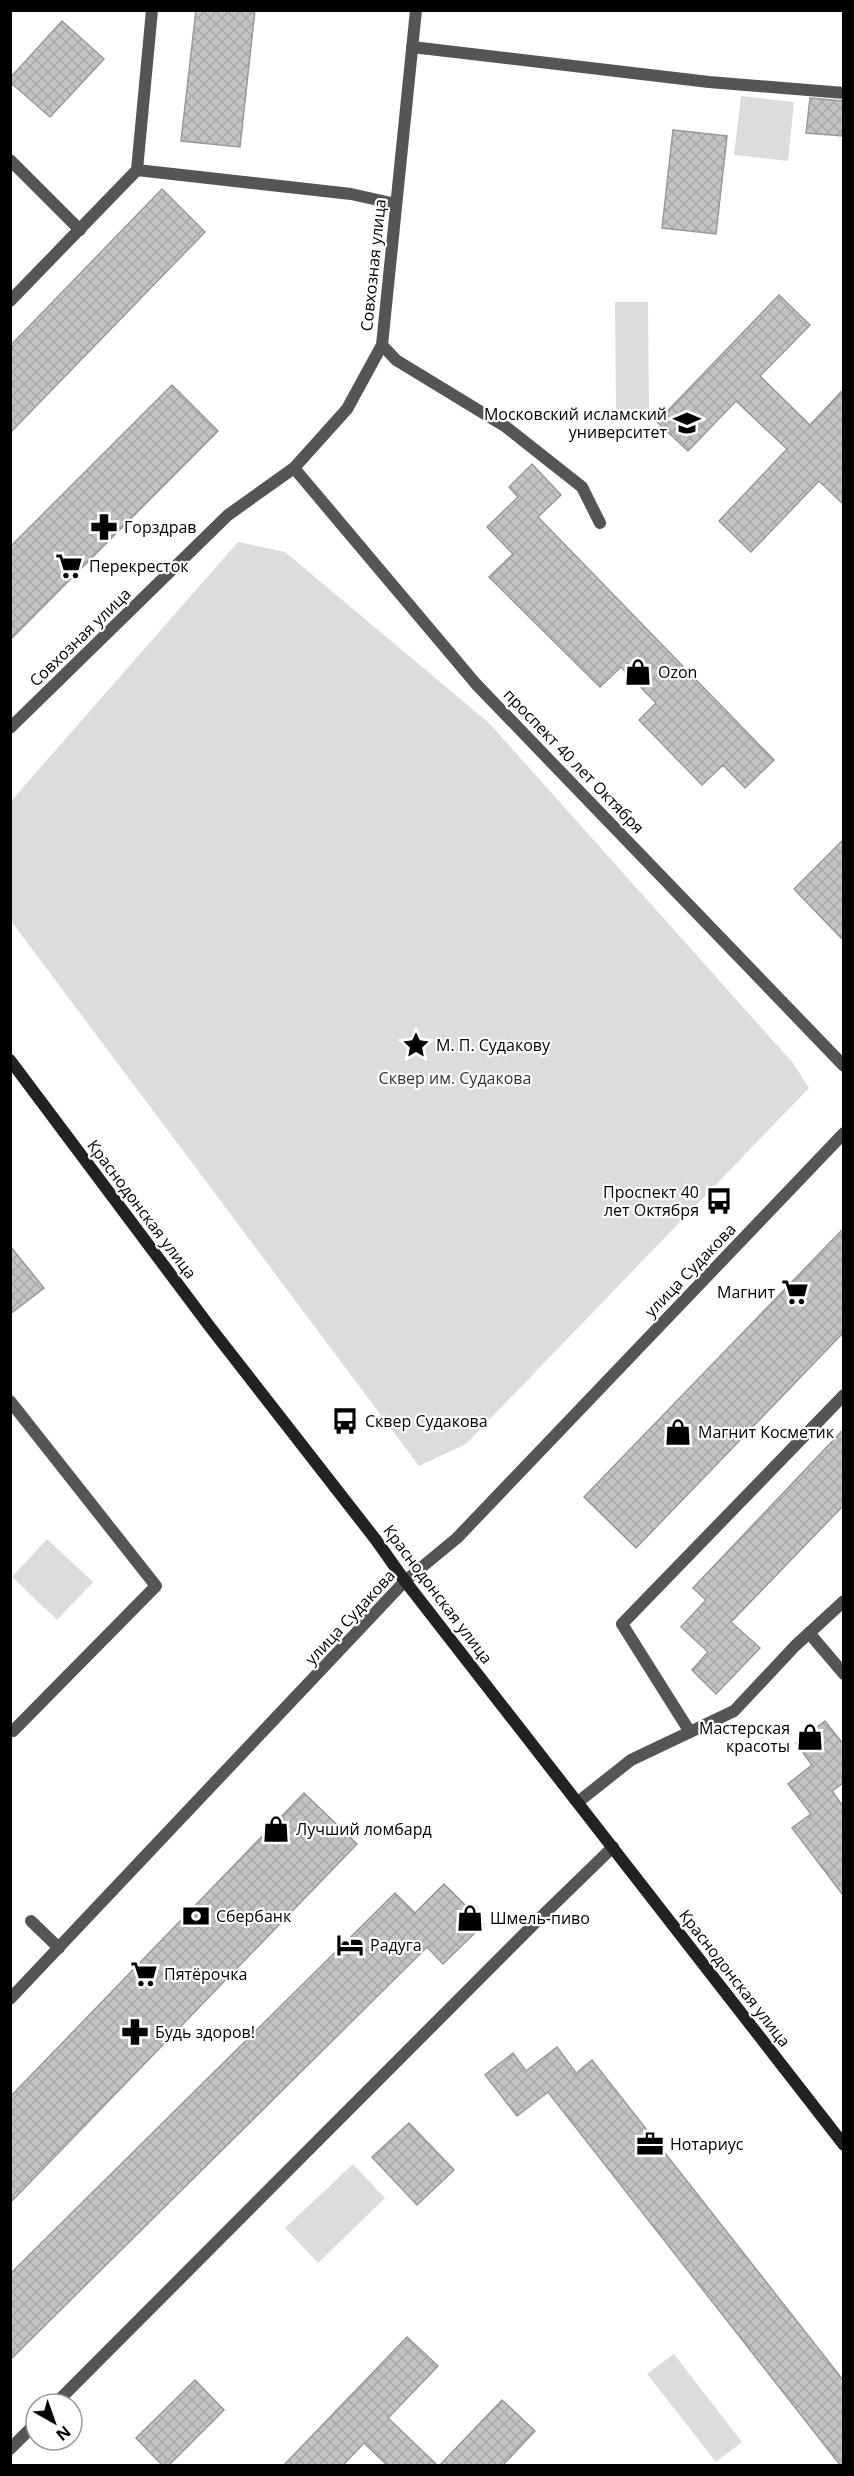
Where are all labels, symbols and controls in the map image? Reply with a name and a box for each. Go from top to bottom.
street label: Совхозная улица [355,198,391,332]
place label: Московский исламский университет [484,403,667,443]
school or university icon: Московский исламский университет [672,408,702,438]
pharmacy icon: Горздрав [89,512,119,542]
place label: Горздрав [124,516,197,538]
supermarket icon: Перекресток [54,551,84,581]
place label: Перекресток [89,555,189,577]
street label: Совхозная улица [25,583,135,691]
shop icon: Ozon [623,657,653,687]
place label: Ozon [658,661,697,683]
street label: проспект 40 лет Октября [499,684,649,838]
place icon: М. П. Судакову [401,1030,431,1060]
place label: М. П. Судакову [436,1034,551,1056]
park label: Сквер им. Судакова [379,1067,531,1089]
street label: Краснодонская улица [82,1135,202,1283]
place label: Проспект 40 лет Октября [603,1181,699,1221]
bus stop icon: Проспект 40 лет Октября [704,1186,734,1216]
street label: улица Судакова [640,1218,740,1322]
supermarket icon: Магнит [780,1277,810,1307]
place label: Магнит [717,1281,775,1303]
bus stop icon: Сквер Судакова [330,1406,360,1436]
place label: Сквер Судакова [365,1410,488,1432]
shop icon: Магнит Косметик [663,1417,693,1447]
place label: Магнит Косметик [698,1421,835,1443]
street label: Краснодонская улица [378,1520,498,1668]
street label: улица Судакова [300,1565,400,1669]
place label: Мастерская красоты [699,1717,790,1757]
shop icon: Мастерская красоты [795,1722,825,1752]
shop icon: Лучший ломбард [261,1814,291,1844]
place label: Лучший ломбард [296,1818,432,1840]
bank icon: Сбербанк [181,1901,211,1931]
shop icon: Шмель-пиво [455,1903,485,1933]
place label: Сбербанк [216,1905,292,1927]
street label: Краснодонская улица [674,1905,796,2051]
place label: Шмель-пиво [490,1907,590,1929]
hotel icon: Радуга [335,1930,365,1960]
place label: Радуга [370,1934,422,1956]
supermarket icon: Пятёрочка [129,1959,159,1989]
place label: Пятёрочка [164,1963,247,1985]
pharmacy icon: Будь здоров! [120,2017,150,2047]
place label: Будь здоров! [155,2021,255,2043]
office icon: Нотариус [635,2129,665,2159]
place label: Нотариус [670,2133,744,2155]
north arrow [24,2392,84,2452]
text: N [52,2421,76,2446]

